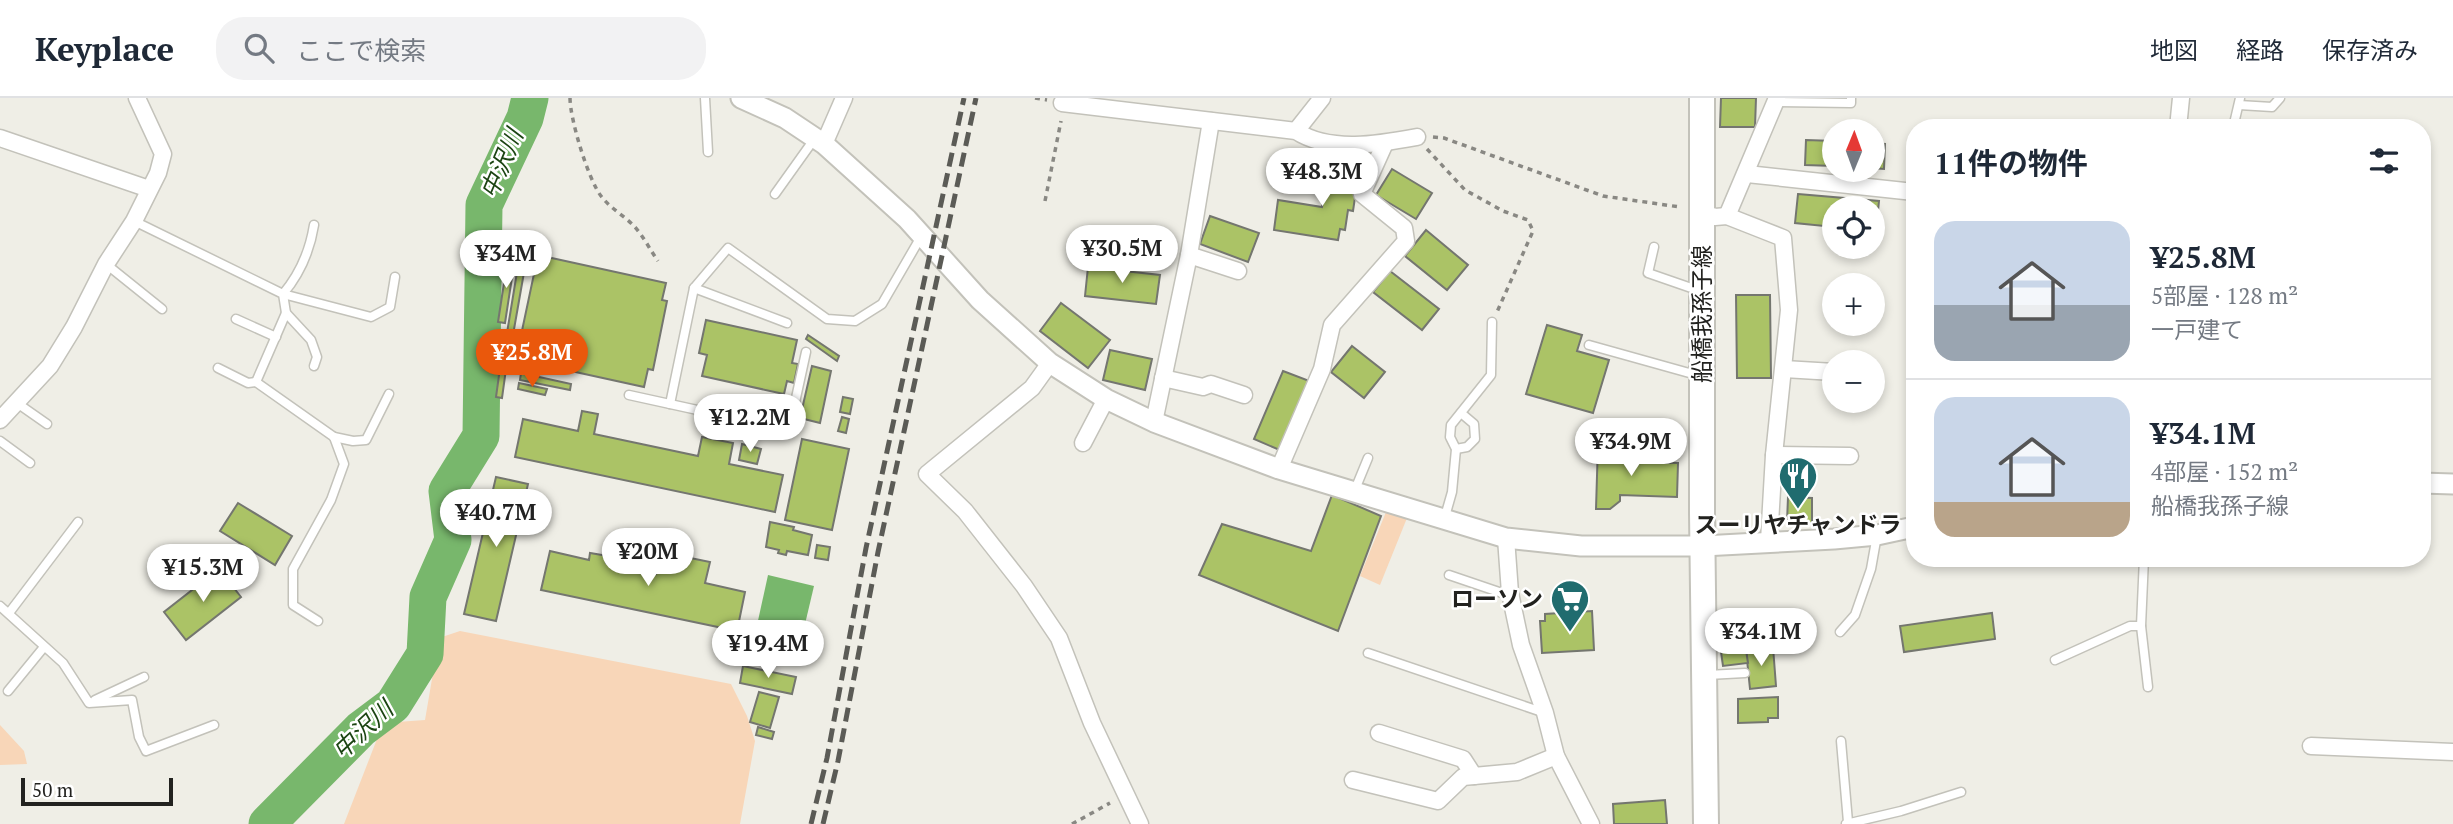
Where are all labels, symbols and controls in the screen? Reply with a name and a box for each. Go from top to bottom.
search box [216,17,706,80]
text: Keyplace [35,27,174,70]
icon: search [240,29,278,67]
text: ここで検索 [296,33,426,67]
text: 地図 [2150,34,2198,66]
text: 経路 [2236,34,2284,66]
text: 保存済み [2322,34,2418,66]
north arrow [1822,119,1885,182]
map controls [1822,119,1885,413]
water label: 中沢川 [472,121,531,203]
icon: filters [2365,142,2403,180]
text: 11件の物件 [1934,143,2088,183]
pin: ¥48.3M [1265,148,1379,208]
text: ¥48.3M [1282,155,1362,186]
button: locate [1822,196,1885,259]
pin: ¥30.5M [1065,226,1179,285]
pin: ¥34M [465,230,547,290]
text: ¥30.5M [1082,232,1162,263]
text: ¥34M [476,237,536,268]
text: ¥25.8M [2151,237,2256,277]
street label: 船橋我孫子線 [1686,245,1717,383]
icon: home [1990,249,2074,333]
button: + [1822,273,1885,336]
text: 5部屋 · 128 m² [2151,280,2298,311]
text: 一戸建て [2151,314,2243,345]
pin: ¥25.8M [475,330,589,389]
text: ¥25.8M [492,336,572,367]
button: − [1822,350,1885,413]
pin: ¥12.2M [693,394,807,454]
text: ¥12.2M [710,401,790,432]
text: ¥34.1M [2151,413,2256,453]
pin: ¥34.9M [1574,418,1688,478]
text: ¥34.9M [1591,425,1671,456]
icon: home [1990,425,2074,509]
restaurant icon: スーリヤチャンドラ [1777,455,1819,510]
text: 4部屋 · 152 m² [2151,456,2298,487]
pin: ¥40.7M [439,490,553,549]
text: 船橋我孫子線 [2151,490,2289,521]
text: ¥40.7M [456,496,536,527]
place label: スーリヤチャンドラ [1695,509,1901,540]
pin: ¥20M [607,528,689,588]
text: ¥20M [618,535,678,566]
pin: ¥15.3M [146,545,260,604]
text: ¥15.3M [163,551,243,582]
supermarket icon: ローソン [1549,578,1591,633]
place label: ローソン [1451,583,1543,614]
pin: ¥34.1M [1704,608,1818,668]
text: ¥34.1M [1721,615,1801,646]
pin: ¥19.4M [711,620,825,680]
text: ¥19.4M [728,627,808,658]
water label: 中沢川 [325,691,402,766]
scale bar [21,775,173,807]
text: 50 m [32,777,73,802]

